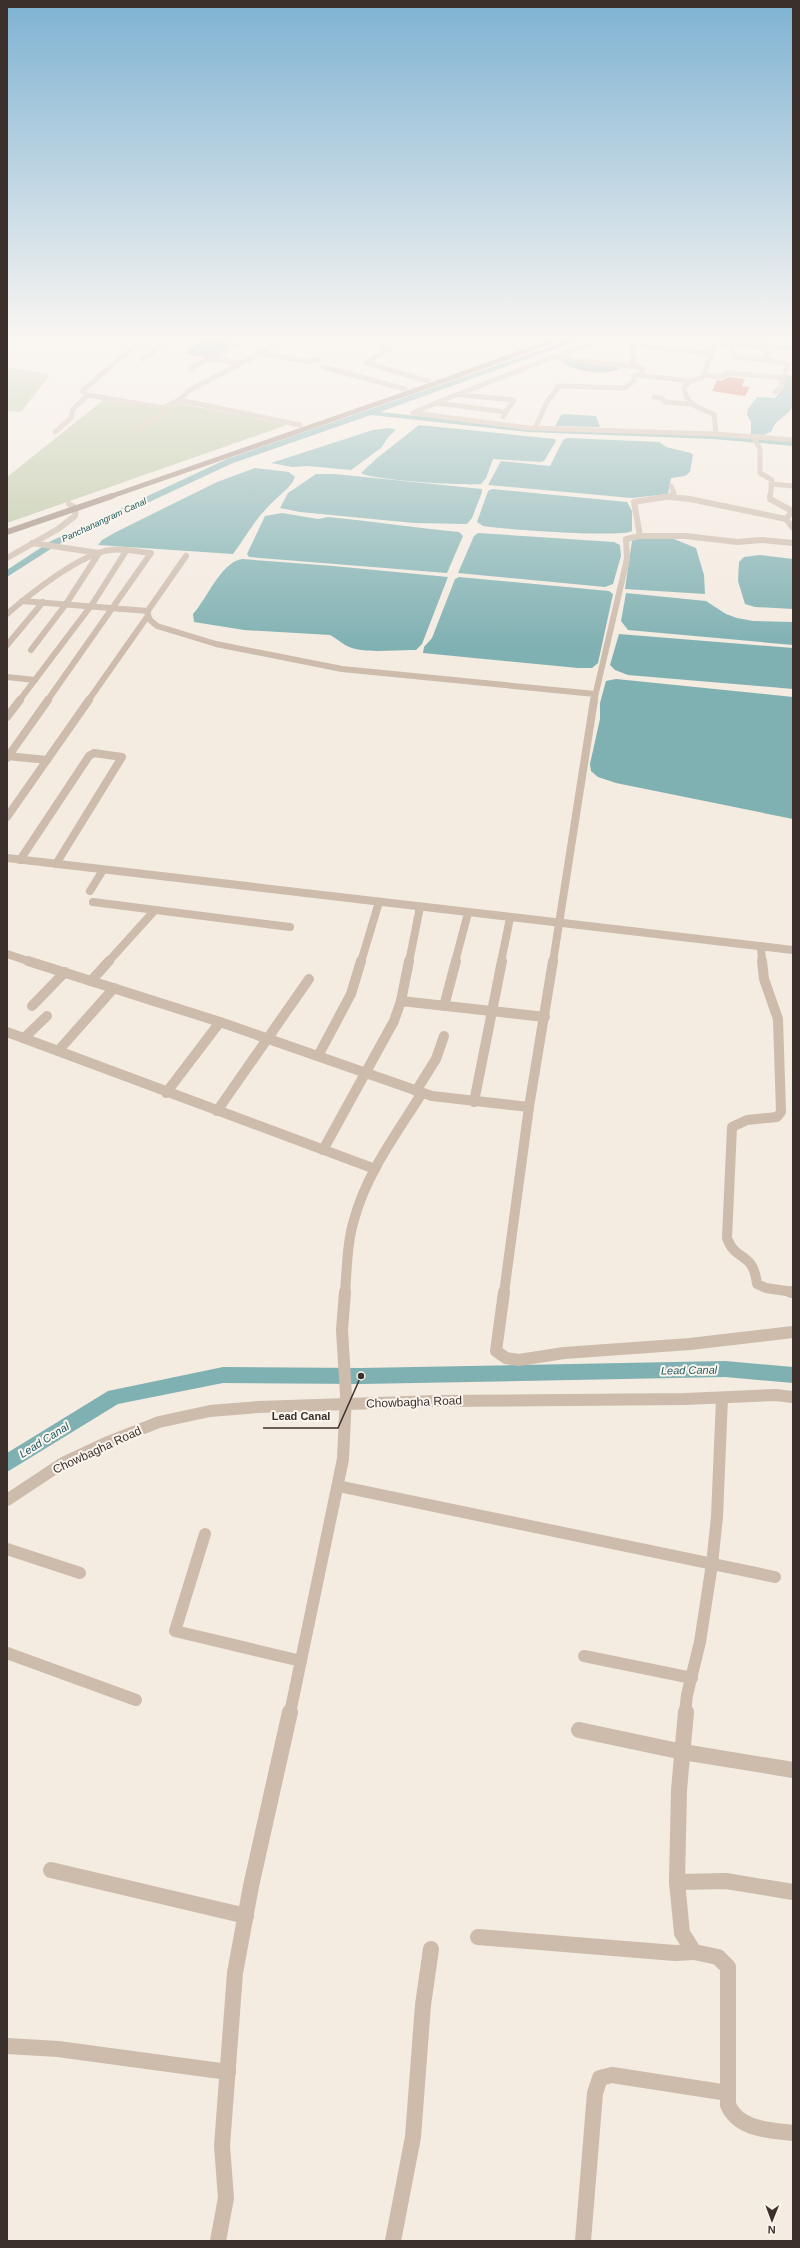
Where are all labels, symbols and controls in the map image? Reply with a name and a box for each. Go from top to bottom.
water label: Panchanangram Canal [60,496,149,544]
water label: Lead Canal [661,1364,718,1376]
street label: Chowbagha Road [366,1393,462,1411]
callout: Lead Canal [263,1405,338,1428]
text: Lead Canal [272,1410,330,1422]
water label: Lead Canal [17,1420,72,1460]
street label: Chowbagha Road [51,1423,143,1477]
north arrow [752,2200,792,2240]
text: N [768,2224,776,2236]

